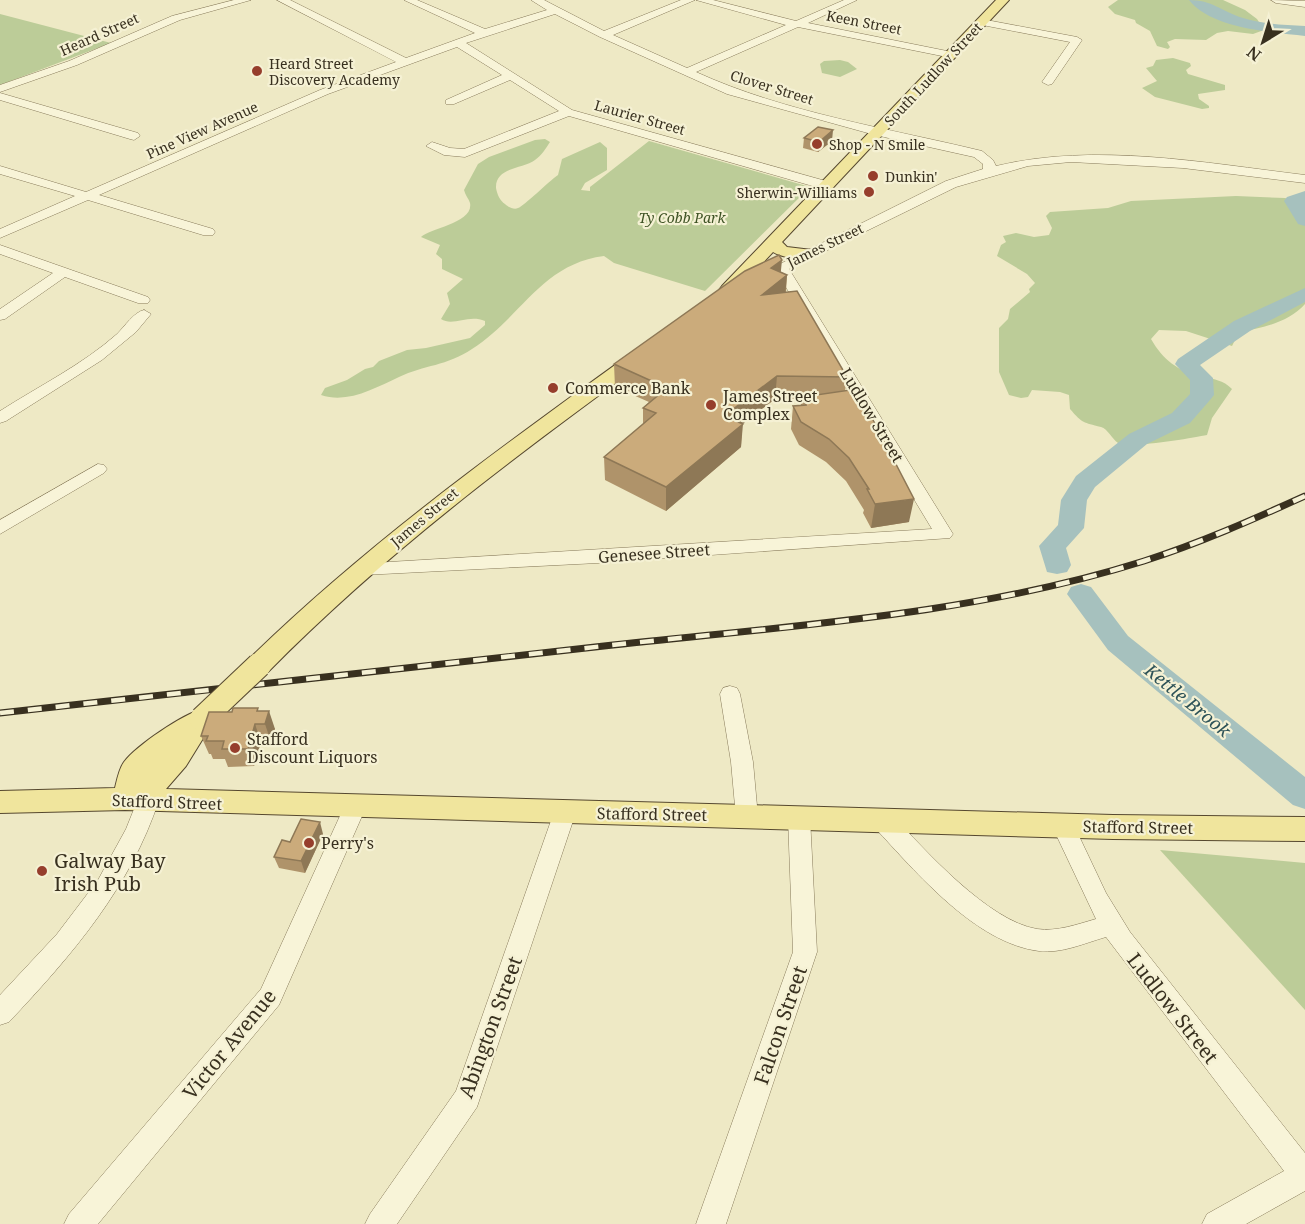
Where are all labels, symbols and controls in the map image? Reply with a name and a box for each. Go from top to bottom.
street label: Keen Street [825,5,903,39]
street label: Heard Street [57,8,141,60]
north arrow [1233,12,1293,72]
street label: South Ludlow Street [880,18,986,130]
text: N [1242,41,1266,66]
place label: Heard Street Discovery Academy [269,54,400,89]
marker: Heard Street Discovery Academy [250,64,264,78]
street label: Clover Street [728,65,816,109]
street label: Laurier Street [593,95,688,139]
street label: Pine View Avenue [143,97,261,163]
place label: Shop - N Smile [829,135,925,154]
marker: Shop - N Smile [810,137,824,151]
place label: Dunkin' [885,167,937,186]
marker: Dunkin' [866,169,880,183]
place label: Sherwin-Williams [737,183,857,202]
marker: Sherwin-Williams [862,185,876,199]
park label: Ty Cobb Park [638,208,727,227]
street label: James Street [783,218,866,272]
street label: Ludlow Street [835,364,909,467]
place label: Commerce Bank [565,377,691,399]
marker: Commerce Bank [546,381,560,395]
place label: James Street Complex [722,385,818,425]
marker: James Street Complex [704,398,718,412]
street label: James Street [385,483,462,551]
street label: Genesee Street [597,538,711,568]
water label: Kettle Brook [1139,657,1237,743]
place label: Stafford Discount Liquors [247,728,377,768]
marker: Stafford Discount Liquors [228,741,242,755]
street label: Stafford Street [112,789,223,815]
street label: Stafford Street [597,802,708,826]
street label: Stafford Street [1083,815,1194,839]
place label: Perry's [321,832,374,854]
marker: Perry's [302,836,316,850]
place label: Galway Bay Irish Pub [54,847,166,897]
marker: Galway Bay Irish Pub [35,864,49,878]
street label: Ludlow Street [1121,947,1225,1069]
street label: Abington Street [452,952,528,1102]
street label: Falcon Street [747,962,813,1088]
street label: Victor Avenue [176,983,282,1105]

